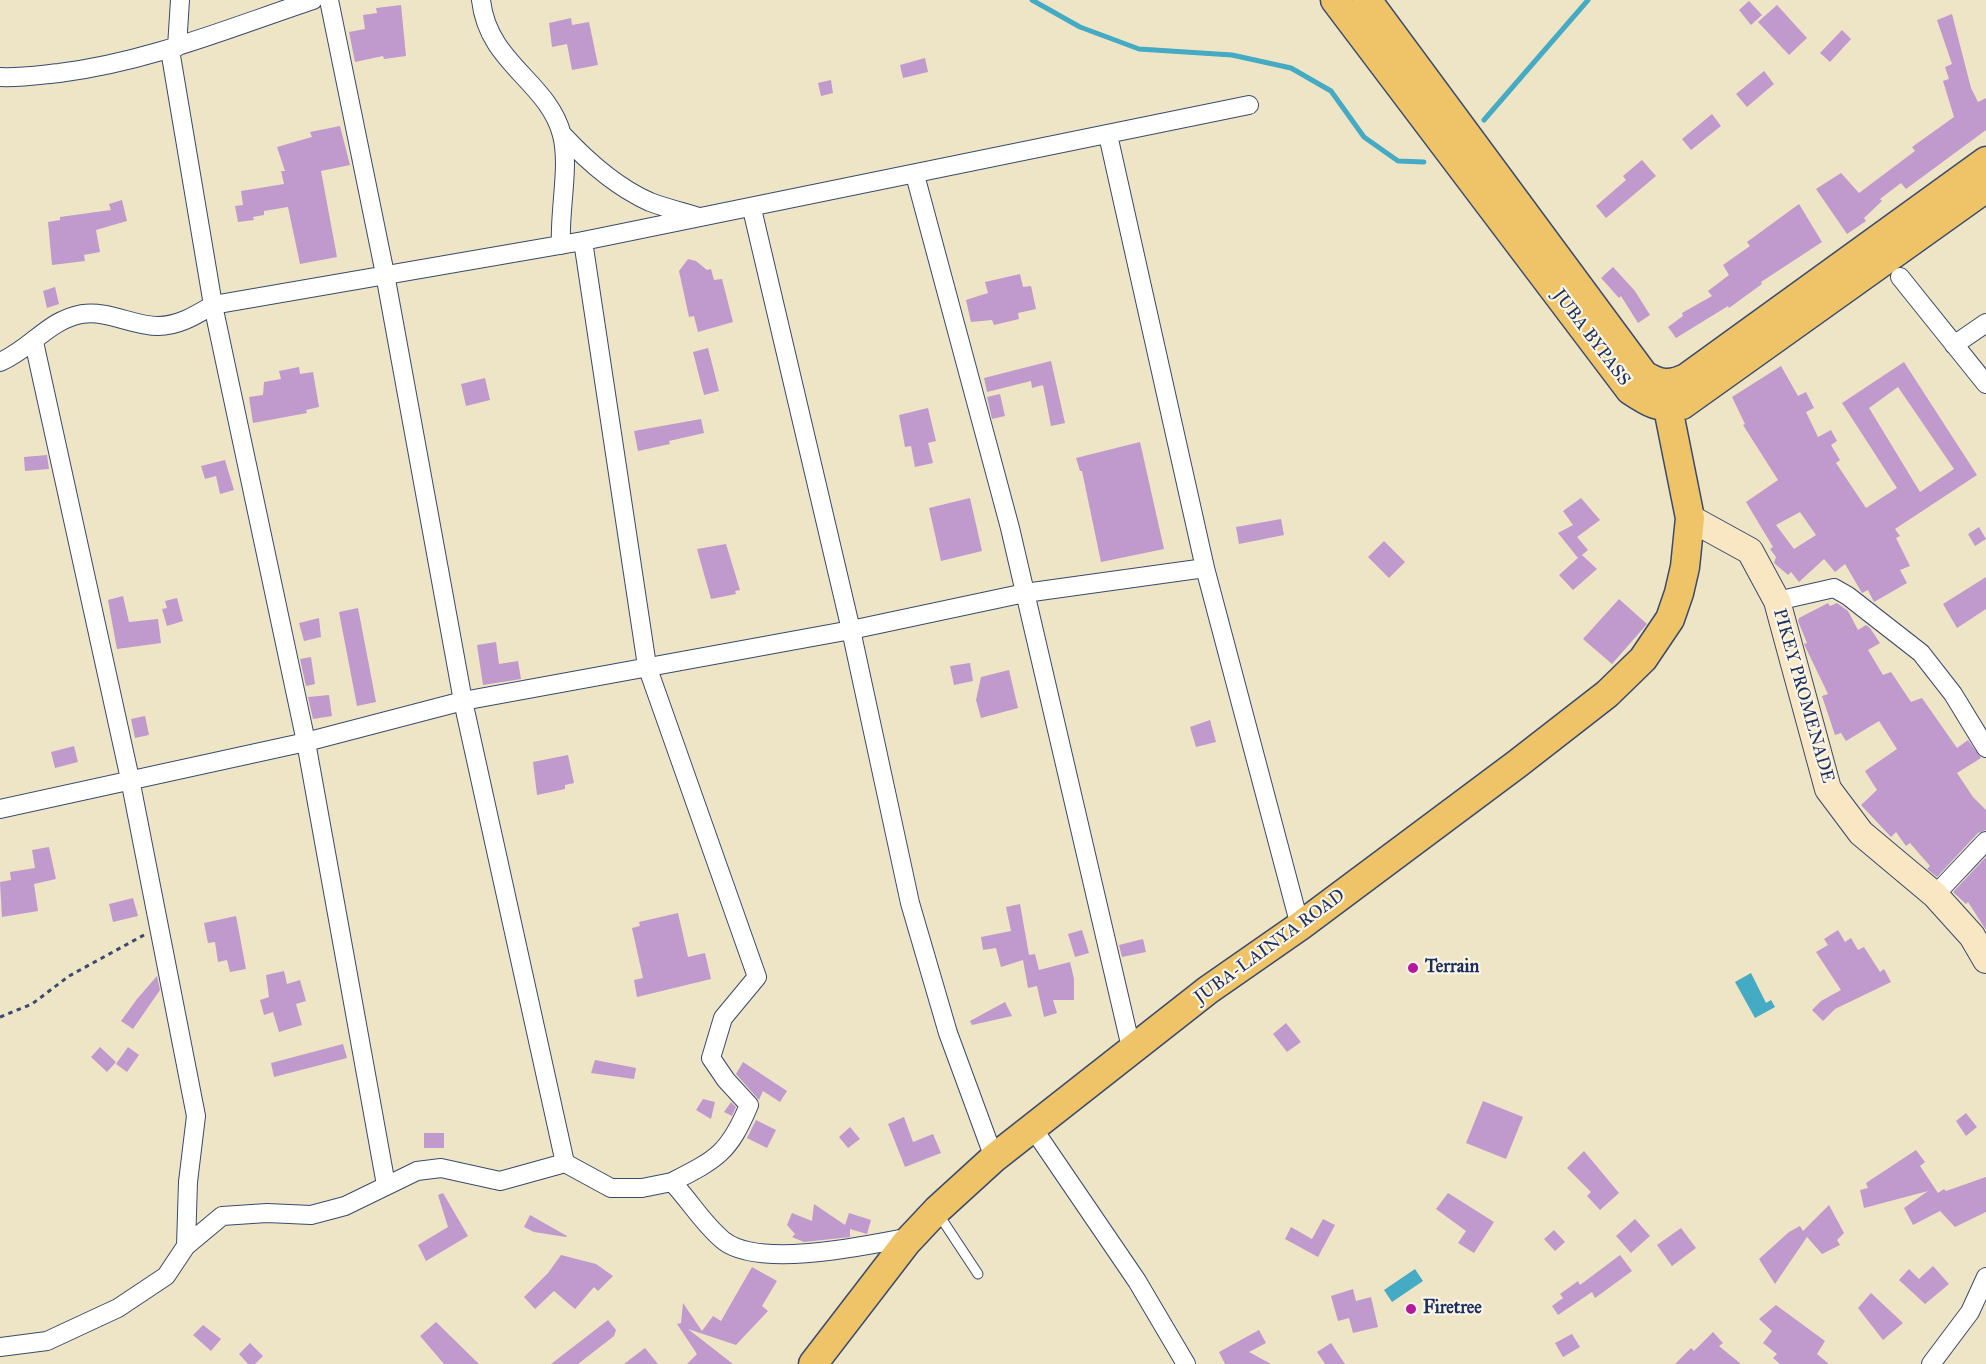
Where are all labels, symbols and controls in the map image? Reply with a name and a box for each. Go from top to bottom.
street label: JUBA BYPASS [1548,285,1634,391]
street label: PIKEY PROMENADE [1768,606,1838,786]
street label: JUBA-LAINYA ROAD [1190,885,1350,1009]
place label: Terrain [1425,957,1479,979]
marker: Terrain [1406,961,1420,975]
place label: Firetree [1423,1298,1482,1320]
marker: Firetree [1404,1302,1418,1316]

